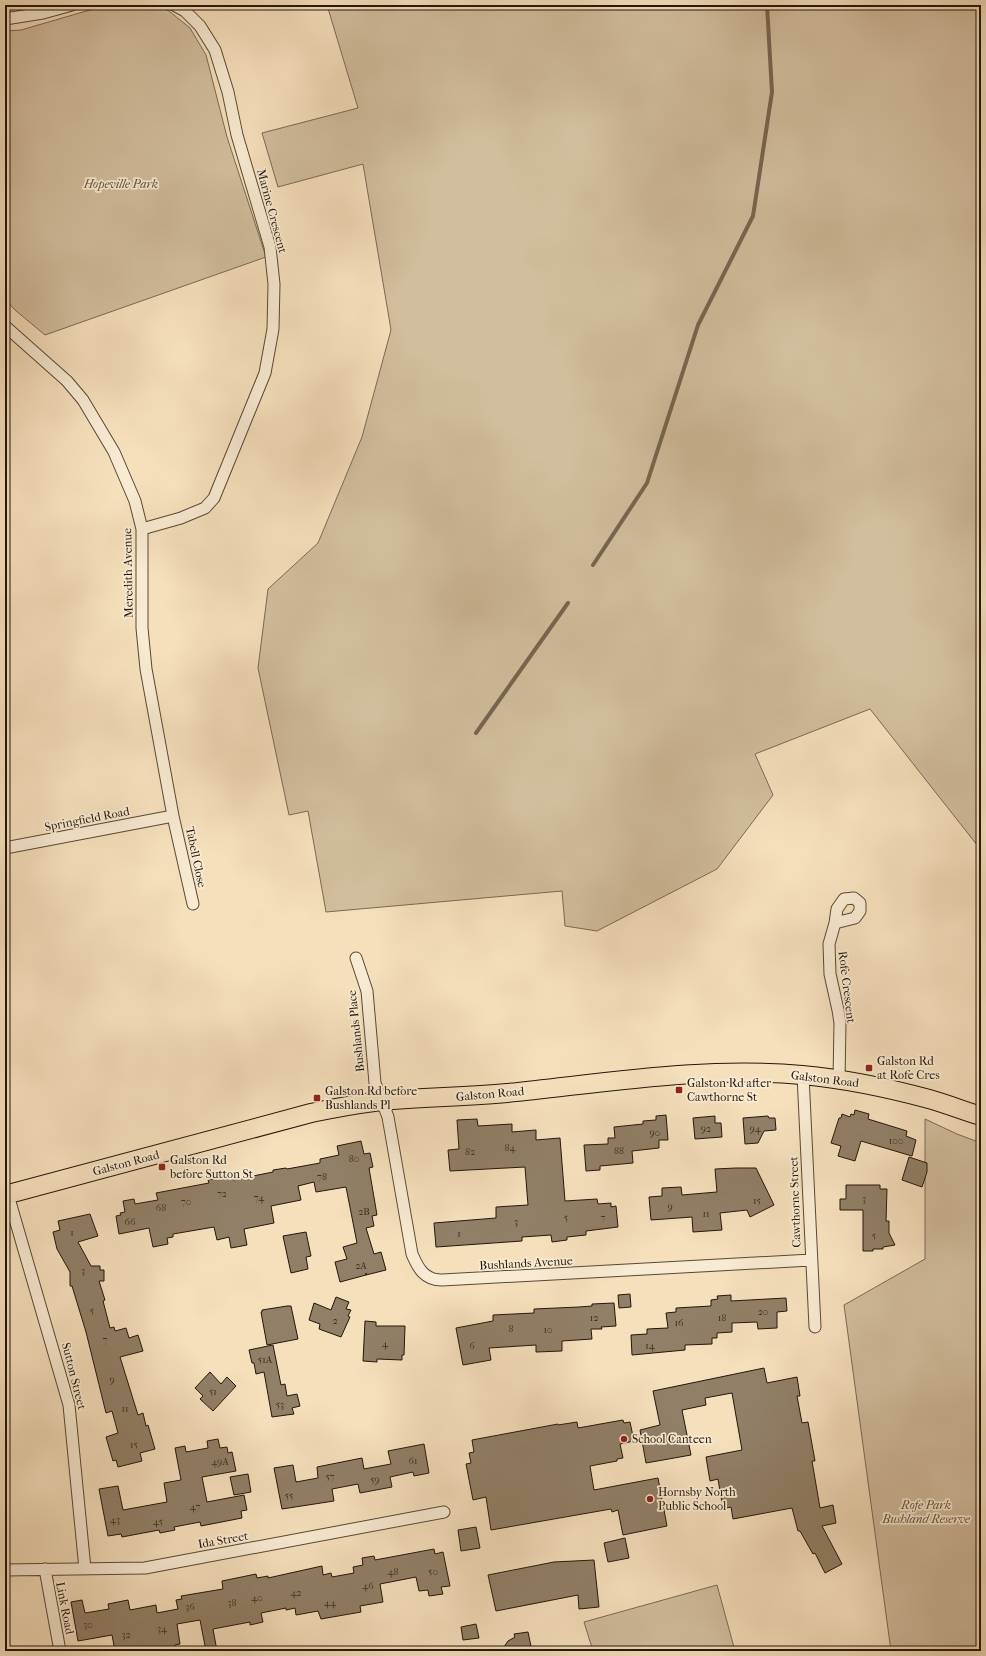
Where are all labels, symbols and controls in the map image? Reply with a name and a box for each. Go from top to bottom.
street label: Marine Crescent [254,167,290,255]
park label: Hopeville Park [83,177,158,191]
street label: Meredith Avenue [120,528,136,618]
street label: Springfield Road [43,804,131,834]
street label: Tabell Close [183,825,209,889]
street label: Rofe Crescent [836,950,858,1025]
street label: Bushlands Place [345,989,367,1073]
place label: Galston Rd at Rofe Cres [877,1054,940,1082]
marker: Galston Rd at Rofe Cres [864,1063,874,1073]
street label: Galston Road [790,1068,860,1090]
place label: Galston Rd after Cawthorne St [687,1076,772,1104]
place label: Galston Rd before Bushlands Pl [325,1084,417,1112]
street label: Galston Road [455,1084,525,1104]
marker: Galston Rd after Cawthorne St [674,1085,684,1095]
marker: Galston Rd before Bushlands Pl [312,1093,322,1103]
house number: 92 [701,1123,711,1135]
house number: 94 [749,1123,762,1135]
house number: 90 [650,1127,660,1139]
house number: 100 [889,1135,903,1147]
house number: 84 [505,1142,517,1154]
house number: 88 [614,1145,624,1157]
house number: 82 [465,1146,475,1158]
street label: Galston Road [91,1147,161,1179]
place label: Galston Rd before Sutton St [169,1153,254,1181]
house number: 80 [349,1153,359,1165]
street label: Cawthorne Street [786,1155,804,1248]
marker: Galston Rd before Sutton St [157,1162,167,1172]
house number: 78 [317,1171,327,1183]
house number: 72 [217,1188,227,1200]
house number: 74 [254,1192,265,1204]
house number: 3 [862,1193,866,1205]
house number: 15 [753,1195,761,1207]
house number: 70 [181,1196,191,1208]
house number: 9 [667,1201,673,1213]
house number: 68 [156,1202,166,1214]
house number: 2B [358,1206,370,1218]
house number: 11 [702,1208,710,1220]
house number: 5 [564,1212,568,1224]
house number: 7 [601,1212,606,1224]
house number: 66 [125,1216,136,1228]
house number: 3 [514,1216,518,1228]
house number: 1 [70,1227,74,1239]
house number: 1 [457,1228,461,1240]
house number: 5 [872,1230,876,1242]
street label: Bushlands Avenue [479,1254,573,1272]
house number: 2A [355,1260,367,1272]
house number: 3 [81,1265,85,1277]
house number: 5 [90,1305,94,1317]
house number: 20 [758,1306,768,1318]
house number: 12 [590,1312,598,1324]
house number: 18 [718,1312,726,1324]
house number: 2 [332,1315,338,1327]
house number: 16 [675,1317,684,1329]
house number: 8 [508,1323,514,1335]
house number: 10 [543,1324,553,1336]
house number: 7 [103,1334,108,1346]
house number: 4 [382,1338,389,1350]
house number: 6 [469,1340,475,1352]
house number: 14 [645,1340,656,1352]
street label: Sutton Street [59,1341,89,1412]
house number: 51A [258,1354,273,1366]
house number: 9 [109,1374,115,1386]
house number: 51 [209,1386,217,1398]
house number: 53 [276,1399,284,1411]
house number: 11 [121,1403,129,1415]
place label: School Canteen [632,1432,712,1446]
marker: School Canteen [619,1434,629,1444]
house number: 15 [130,1439,138,1451]
house number: 61 [409,1455,417,1467]
house number: 49A [211,1456,229,1468]
house number: 57 [325,1471,335,1483]
house number: 59 [370,1474,380,1486]
place label: Hornsby North Public School [658,1485,736,1513]
house number: 55 [285,1490,293,1502]
marker: Hornsby North Public School [645,1494,655,1504]
park label: Rofe Park Bushland Reserve [881,1498,971,1526]
house number: 47 [190,1501,200,1513]
house number: 43 [110,1514,120,1526]
house number: 45 [153,1516,163,1528]
street label: Ida Street [197,1529,250,1551]
house number: 48 [388,1566,398,1578]
house number: 50 [428,1566,438,1578]
house number: 46 [362,1580,374,1592]
street label: Link Road [53,1581,77,1636]
house number: 42 [290,1587,302,1599]
house number: 40 [251,1592,263,1604]
house number: 38 [227,1597,237,1609]
house number: 44 [324,1597,337,1609]
house number: 36 [185,1601,195,1613]
house number: 30 [83,1619,93,1631]
house number: 34 [157,1623,168,1635]
house number: 32 [121,1629,131,1641]

